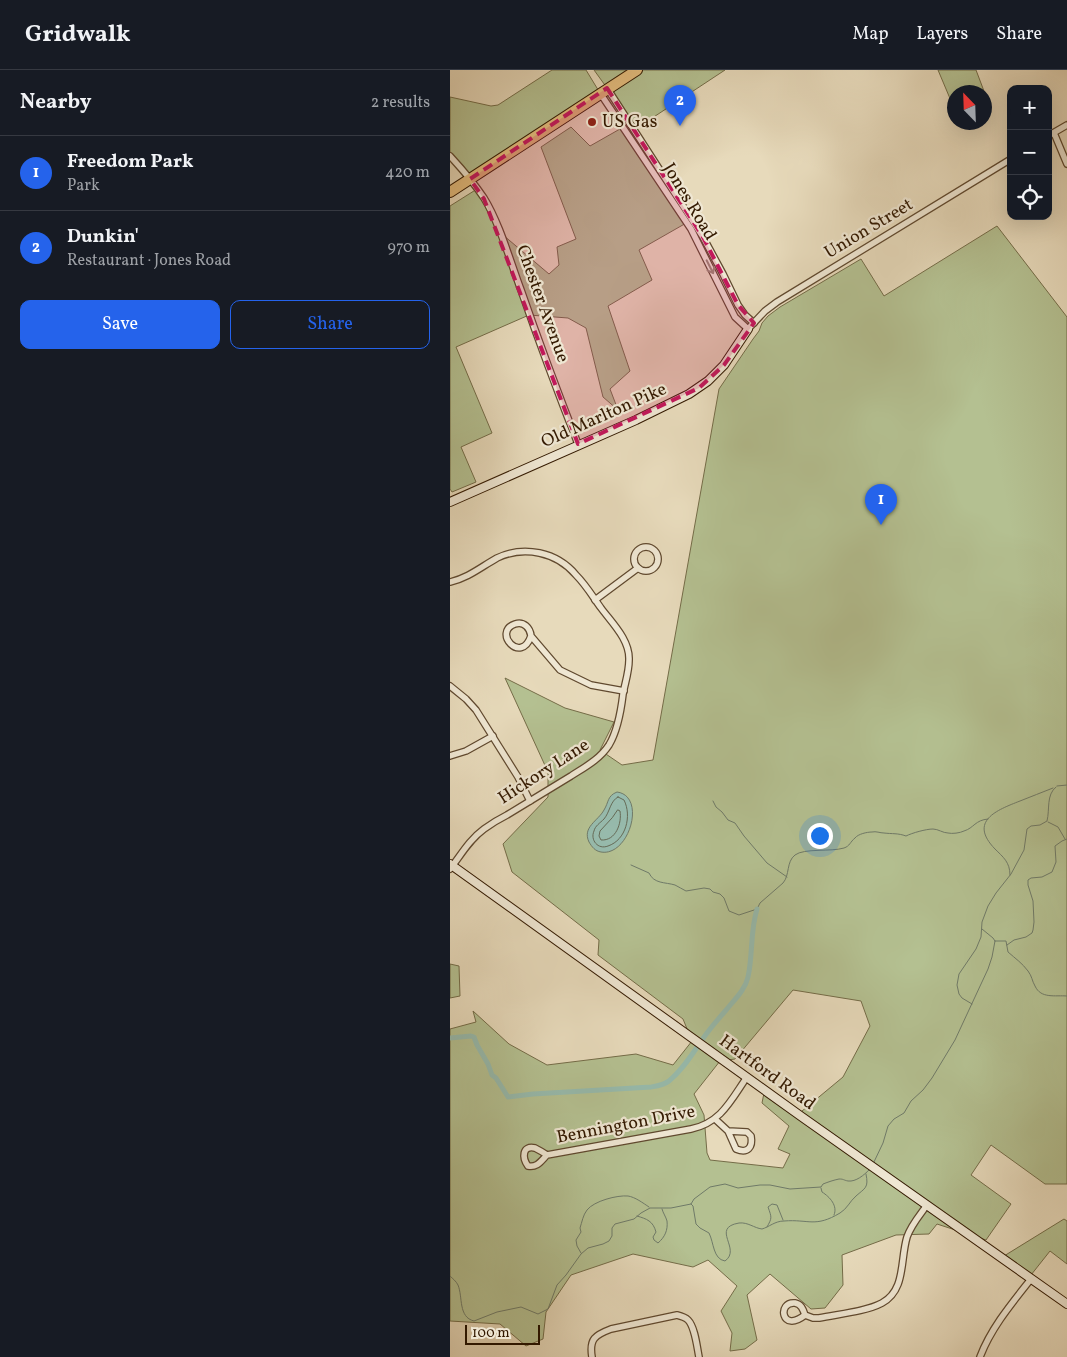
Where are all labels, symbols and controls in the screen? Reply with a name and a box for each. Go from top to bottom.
text: Gridwalk [25,18,131,52]
text: Map [852,22,888,47]
text: Layers [916,22,968,47]
text: Share [996,22,1042,47]
pin: 2 [664,85,696,126]
north arrow [947,85,992,130]
map controls [1007,85,1052,220]
button: + [1007,85,1052,130]
text: Nearby [20,88,91,117]
text: 2 results [371,92,430,114]
place label: US Gas [602,110,658,135]
marker: US Gas [586,116,598,128]
button: − [1007,130,1052,175]
text: Freedom Park [67,149,193,175]
street label: Jones Road [656,158,722,246]
text: 1 [33,162,39,184]
text: 420 m [385,162,430,184]
text: Park [67,175,100,197]
button: locate [1007,175,1052,220]
street label: Union Street [820,193,918,265]
text: Dunkin' [67,224,139,250]
text: 2 [32,237,40,259]
text: 970 m [388,237,430,259]
street label: Chester Avenue [509,242,575,366]
text: Restaurant · Jones Road [67,250,231,272]
one-way arrow [706,259,715,274]
button: Save [20,300,220,349]
button: Share [230,300,430,349]
street label: Old Marlton Pike [537,377,671,455]
pin: 1 [865,484,897,525]
street label: Hickory Lane [493,733,595,811]
your location [807,823,833,849]
street label: Hartford Road [714,1029,820,1117]
street label: Bennington Drive [555,1099,697,1151]
scale bar [465,1322,540,1345]
text: 100 m [472,1324,510,1343]

